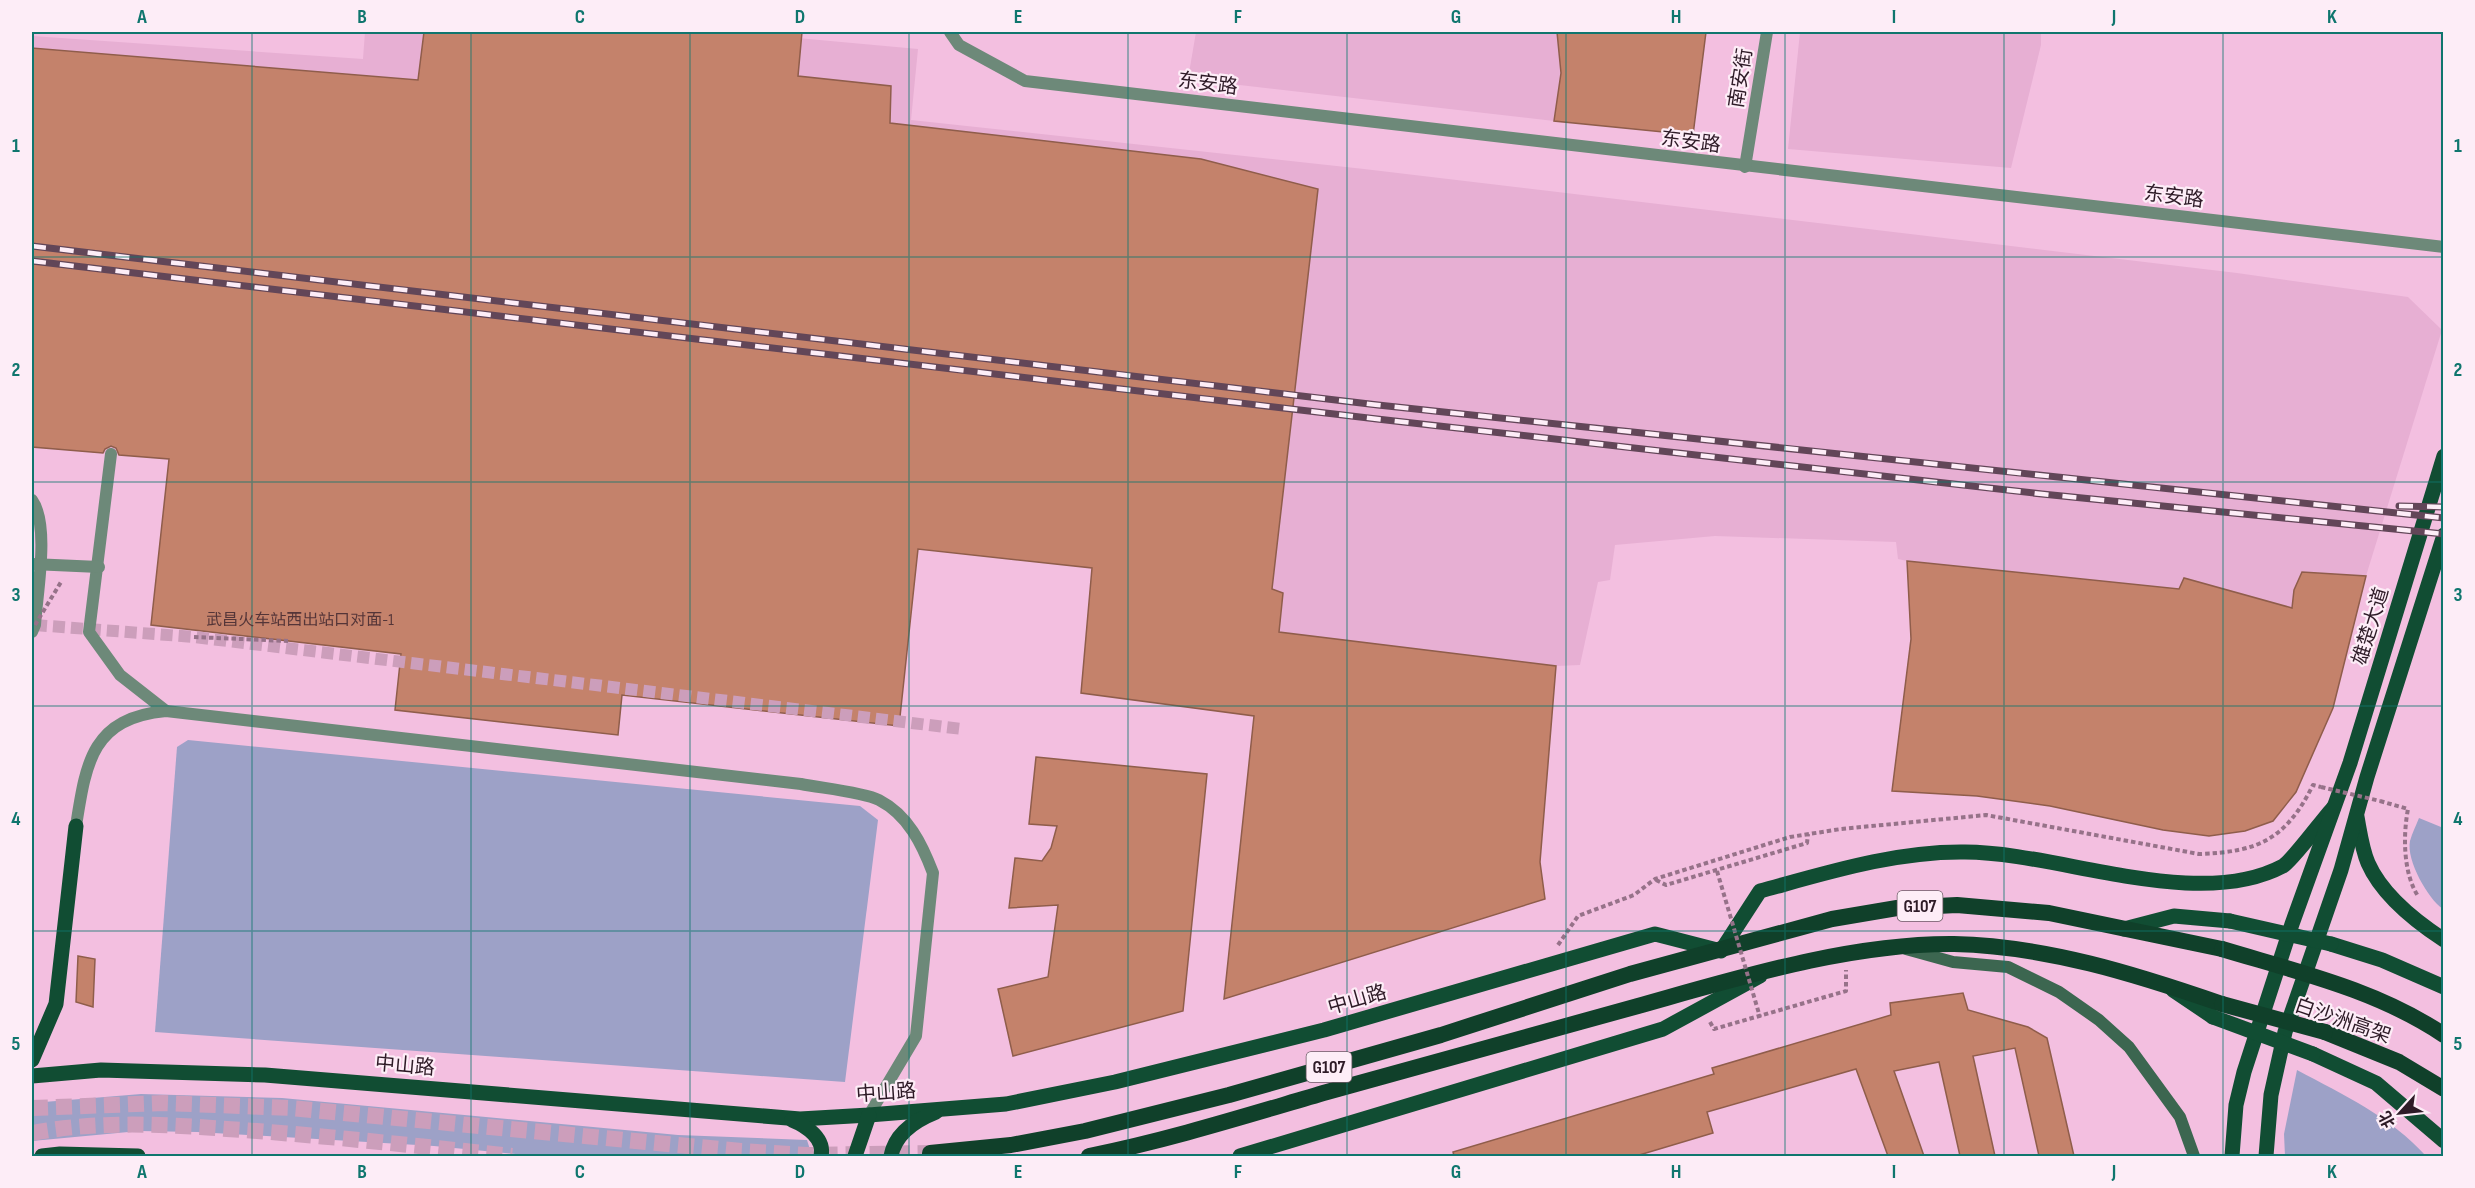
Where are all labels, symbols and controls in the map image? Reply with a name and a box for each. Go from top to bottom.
text: A [136,5,147,29]
text: B [357,5,367,29]
text: C [575,5,585,29]
text: D [795,5,805,29]
text: E [1014,5,1022,29]
text: F [1234,5,1242,29]
text: G [1451,5,1461,29]
text: H [1671,5,1681,29]
text: I [1892,5,1896,29]
text: J [2111,5,2116,29]
text: K [2327,5,2337,29]
street label: 南安街 [1724,47,1758,110]
street label: 东安路 [1177,68,1239,100]
street label: 东安路 [1660,126,1722,158]
text: 1 [12,134,20,158]
text: 1 [2454,134,2462,158]
street label: 东安路 [2143,181,2205,213]
text: 2 [12,358,20,382]
text: 2 [2454,358,2462,382]
text: 3 [12,583,21,607]
text: 3 [2454,583,2463,607]
street label: 雄楚大道 [2348,585,2394,668]
house number: 武昌火车站西出站口对面-1 [206,611,394,630]
text: 4 [11,807,21,831]
text: 4 [2453,807,2463,831]
road number: G107 [1898,891,1942,921]
street label: 中山路 [1325,980,1389,1020]
street label: 白沙洲高架 [2291,993,2394,1049]
text: 5 [12,1032,21,1056]
text: 5 [2454,1032,2463,1056]
street label: 中山路 [374,1051,436,1081]
road number: G107 [1306,1052,1352,1082]
street label: 中山路 [855,1079,917,1107]
north arrow [2370,1083,2430,1143]
text: 北 [2376,1108,2400,1131]
text: A [136,1160,147,1184]
text: B [357,1160,367,1184]
text: C [575,1160,585,1184]
text: D [795,1160,805,1184]
text: E [1014,1160,1022,1184]
text: F [1234,1160,1242,1184]
text: G [1451,1160,1461,1184]
text: H [1671,1160,1681,1184]
text: I [1892,1160,1896,1184]
text: J [2111,1160,2116,1184]
text: K [2327,1160,2337,1184]

